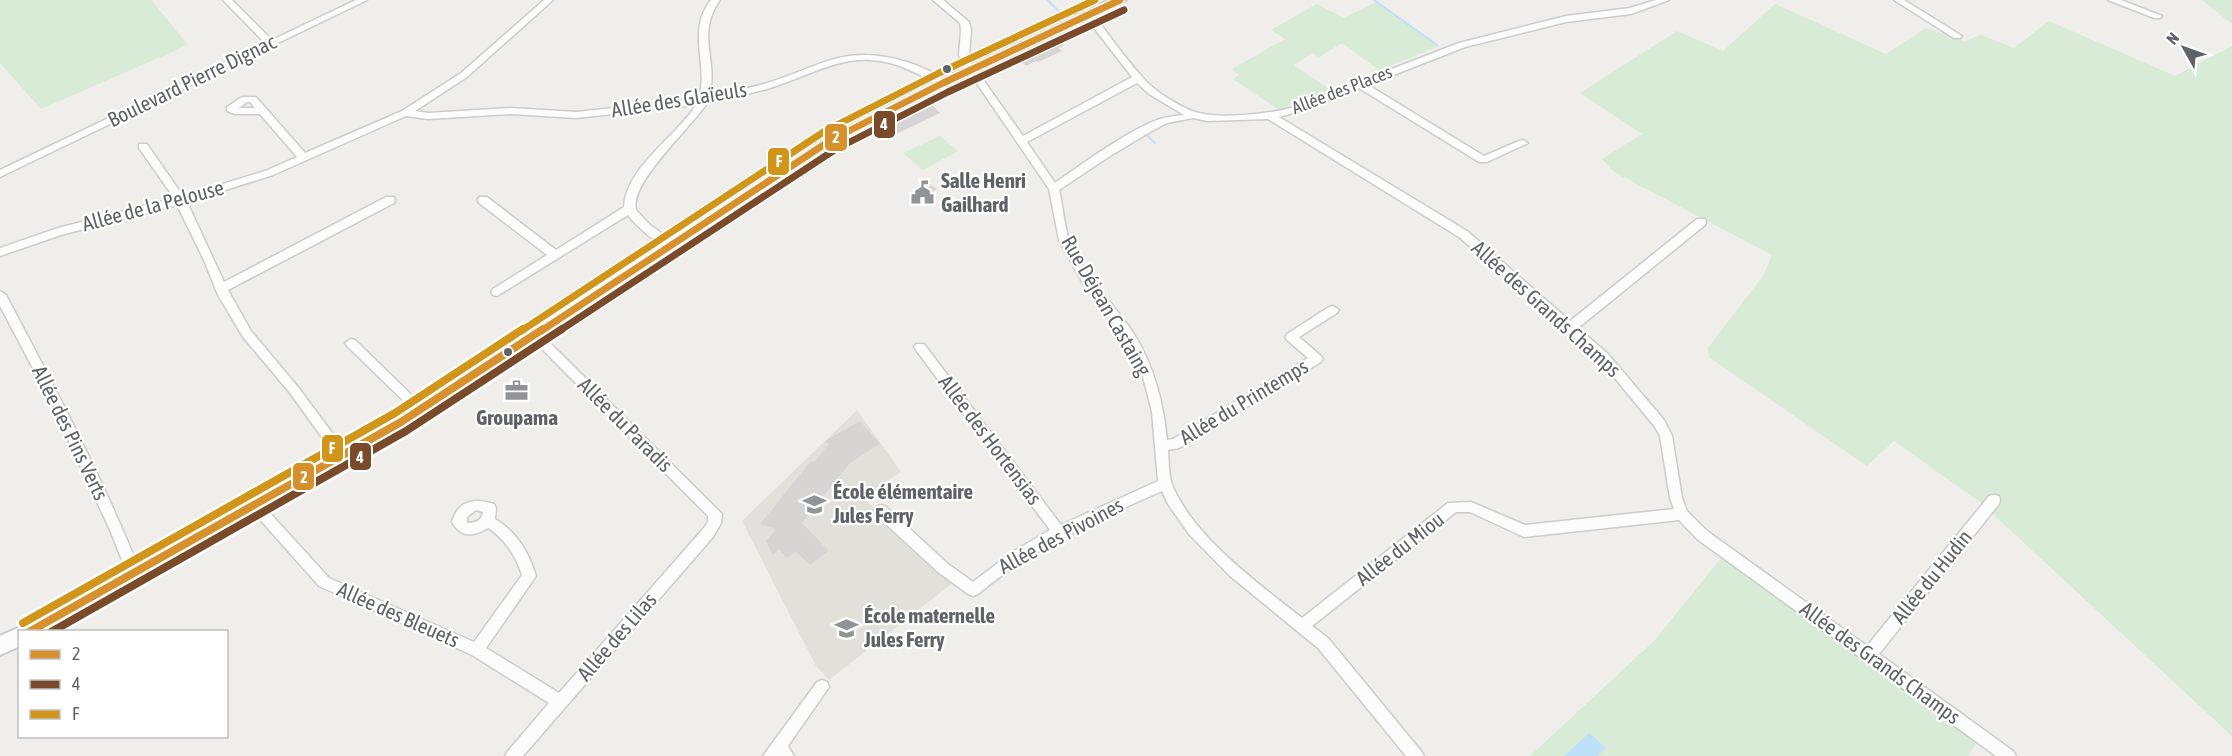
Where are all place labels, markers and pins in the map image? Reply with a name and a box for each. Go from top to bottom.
unlabelled marker [941,63,953,75]
place label: Salle Henri Gailhard [941,168,1026,216]
public building icon: Salle Henri Gailhard [910,180,936,206]
unlabelled marker [502,346,514,358]
office icon: Groupama [504,377,530,403]
place label: Groupama [476,405,558,429]
place label: École élémentaire Jules Ferry [832,479,973,527]
school or university icon: École élémentaire Jules Ferry [802,491,828,517]
place label: École maternelle Jules Ferry [863,603,995,651]
school or university icon: École maternelle Jules Ferry [833,615,859,641]

